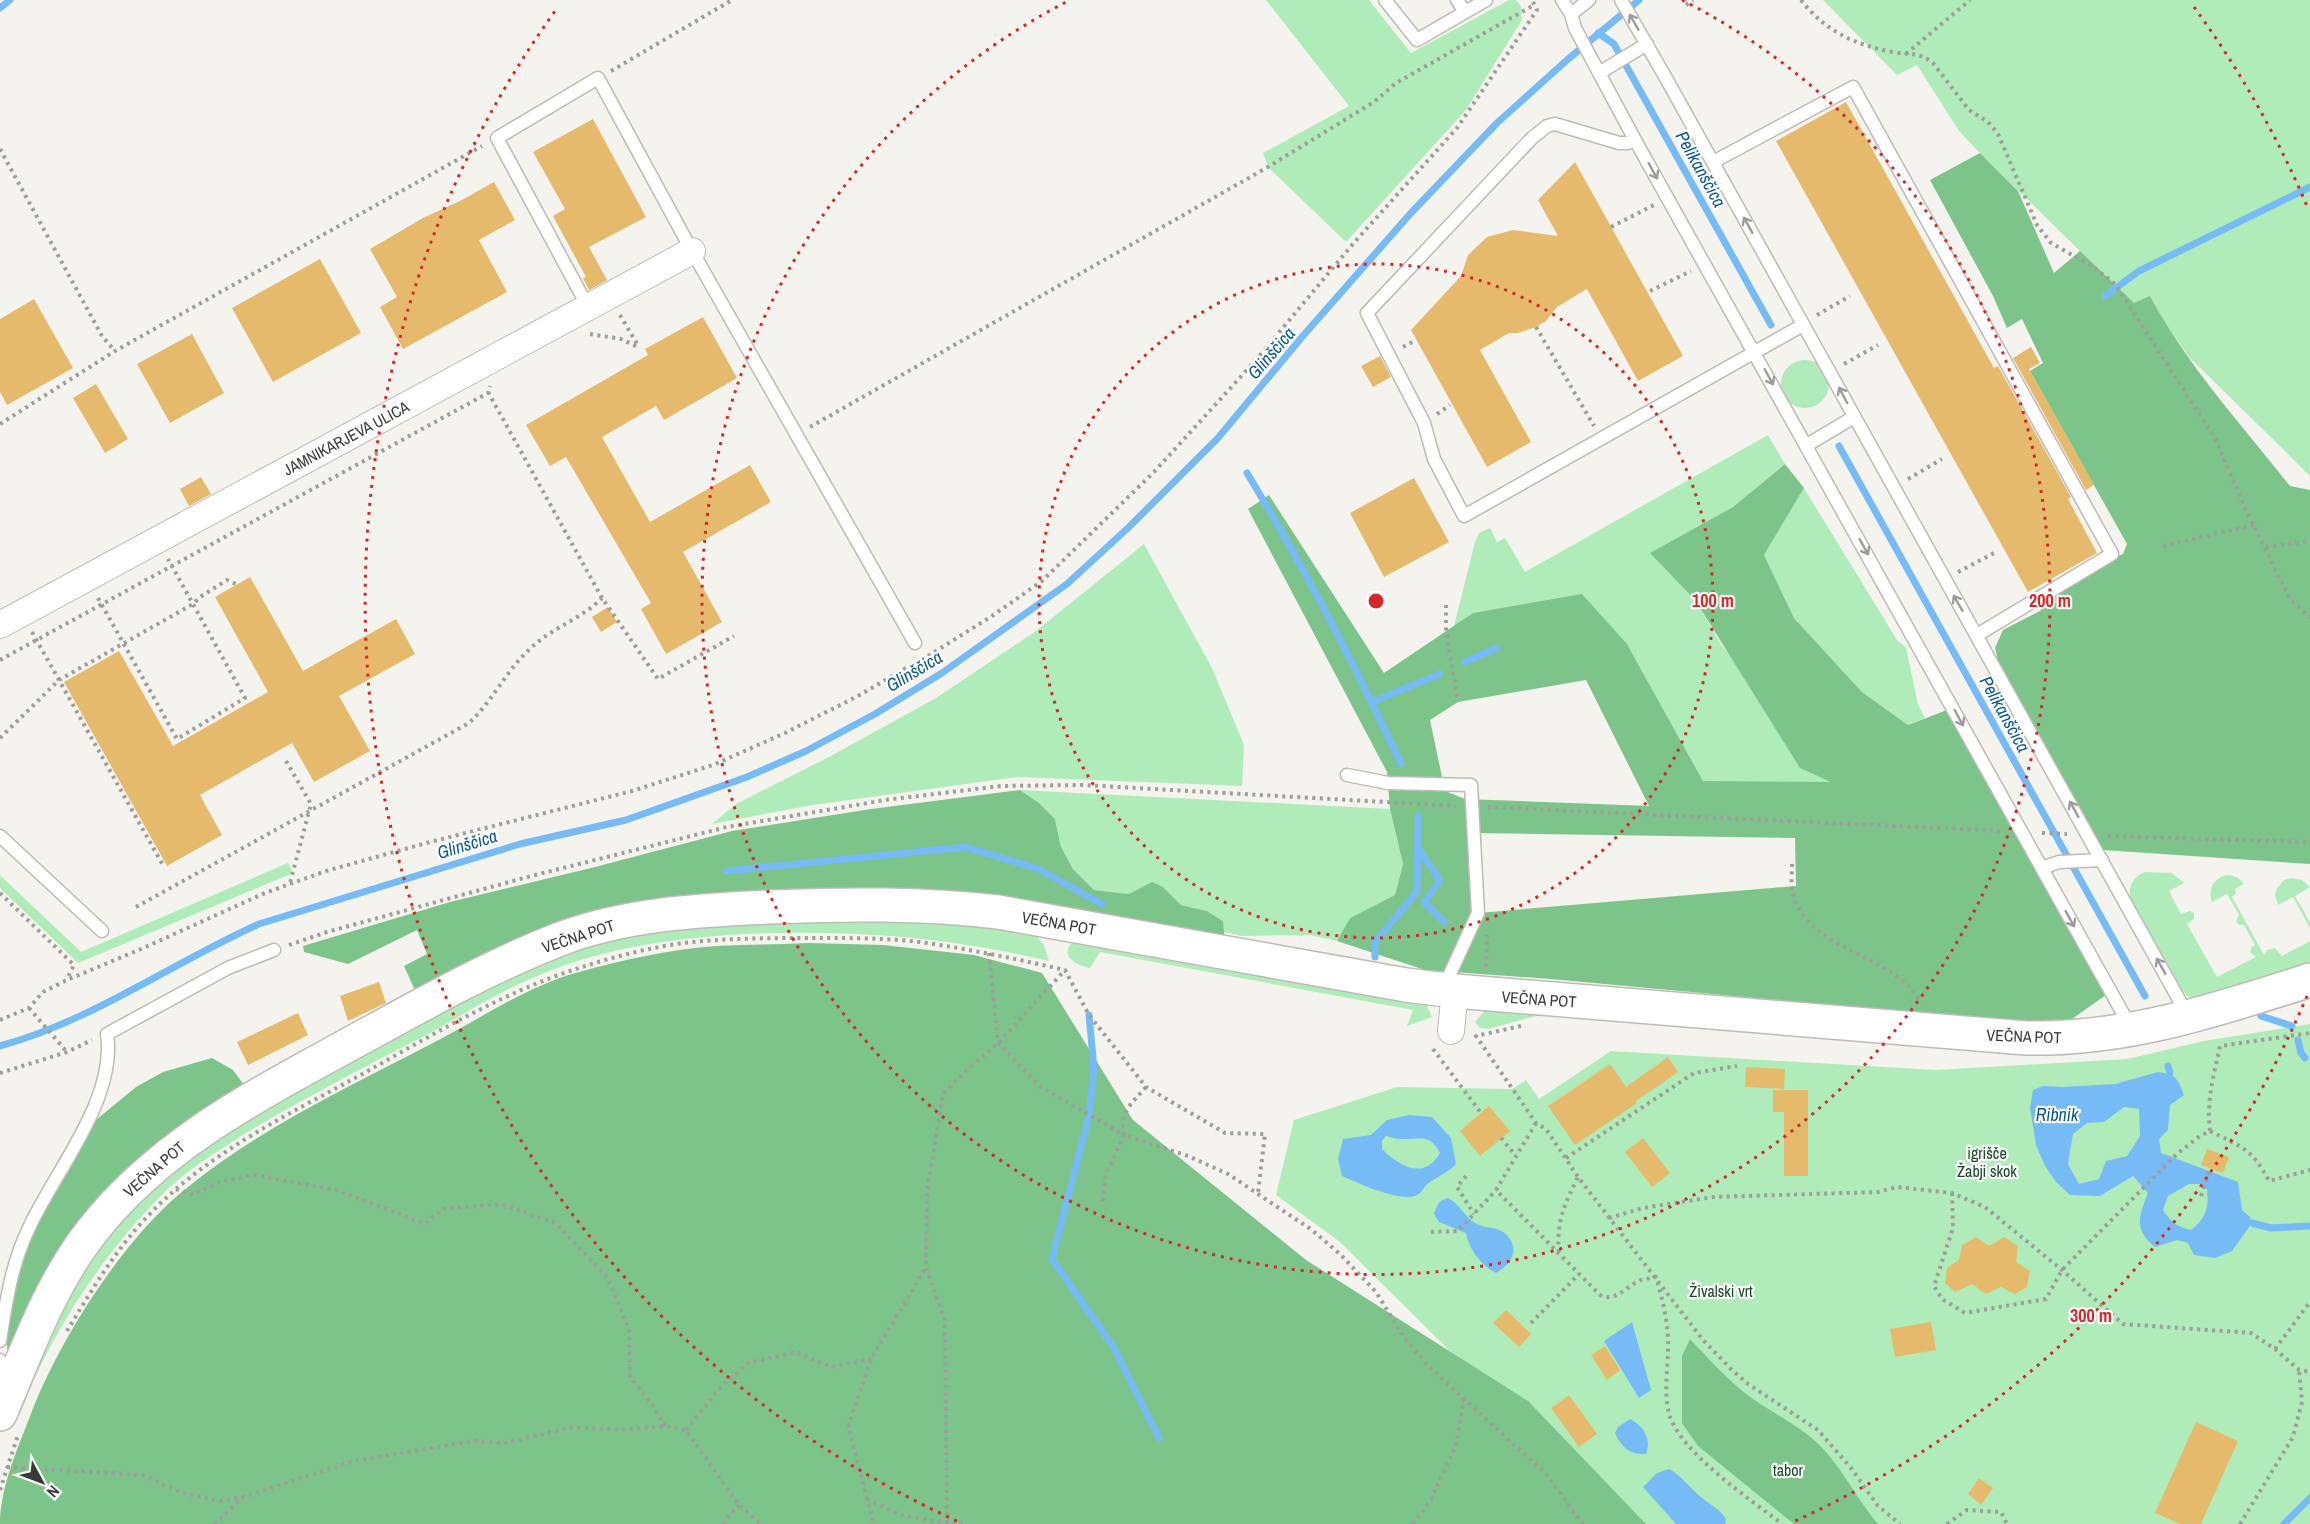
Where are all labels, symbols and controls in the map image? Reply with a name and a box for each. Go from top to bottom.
one-way arrow [1627,14,1639,31]
water label: Pelikanščica [1670,126,1732,212]
one-way arrow [1647,162,1659,179]
one-way arrow [1741,217,1753,234]
water label: Glinščica [1241,322,1301,384]
one-way arrow [1763,368,1775,385]
one-way arrow [1836,387,1848,405]
street label: JAMNIKARJEVA ULICA [279,395,413,481]
one-way arrow [1858,538,1870,555]
text: 100 m [1692,588,1734,613]
text: 200 m [2029,588,2071,613]
centre of rings [1366,591,1386,611]
one-way arrow [1951,594,1963,611]
water label: Glinščica [881,644,947,698]
water label: Pelikanščica [1974,671,2036,757]
one-way arrow [1954,708,1965,726]
one-way arrow [2068,801,2080,818]
water label: Glinščica [434,823,500,865]
street label: VEČNA POT [1020,906,1098,940]
one-way arrow [2064,910,2076,927]
street label: VEČNA POT [539,914,617,958]
one-way arrow [2155,958,2166,976]
street label: VEČNA POT [1501,985,1577,1013]
street label: VEČNA POT [1986,1024,2062,1048]
water label: Ribnik [2036,1102,2079,1127]
street label: VEČNA POT [118,1136,190,1202]
park label: igrišče Žabji skok [1957,1142,2017,1182]
park label: Živalski vrt [1689,1280,1753,1302]
text: 300 m [2070,1303,2112,1328]
north arrow [12,1452,72,1512]
park label: tabor [1773,1459,1804,1481]
text: N [42,1481,65,1503]

